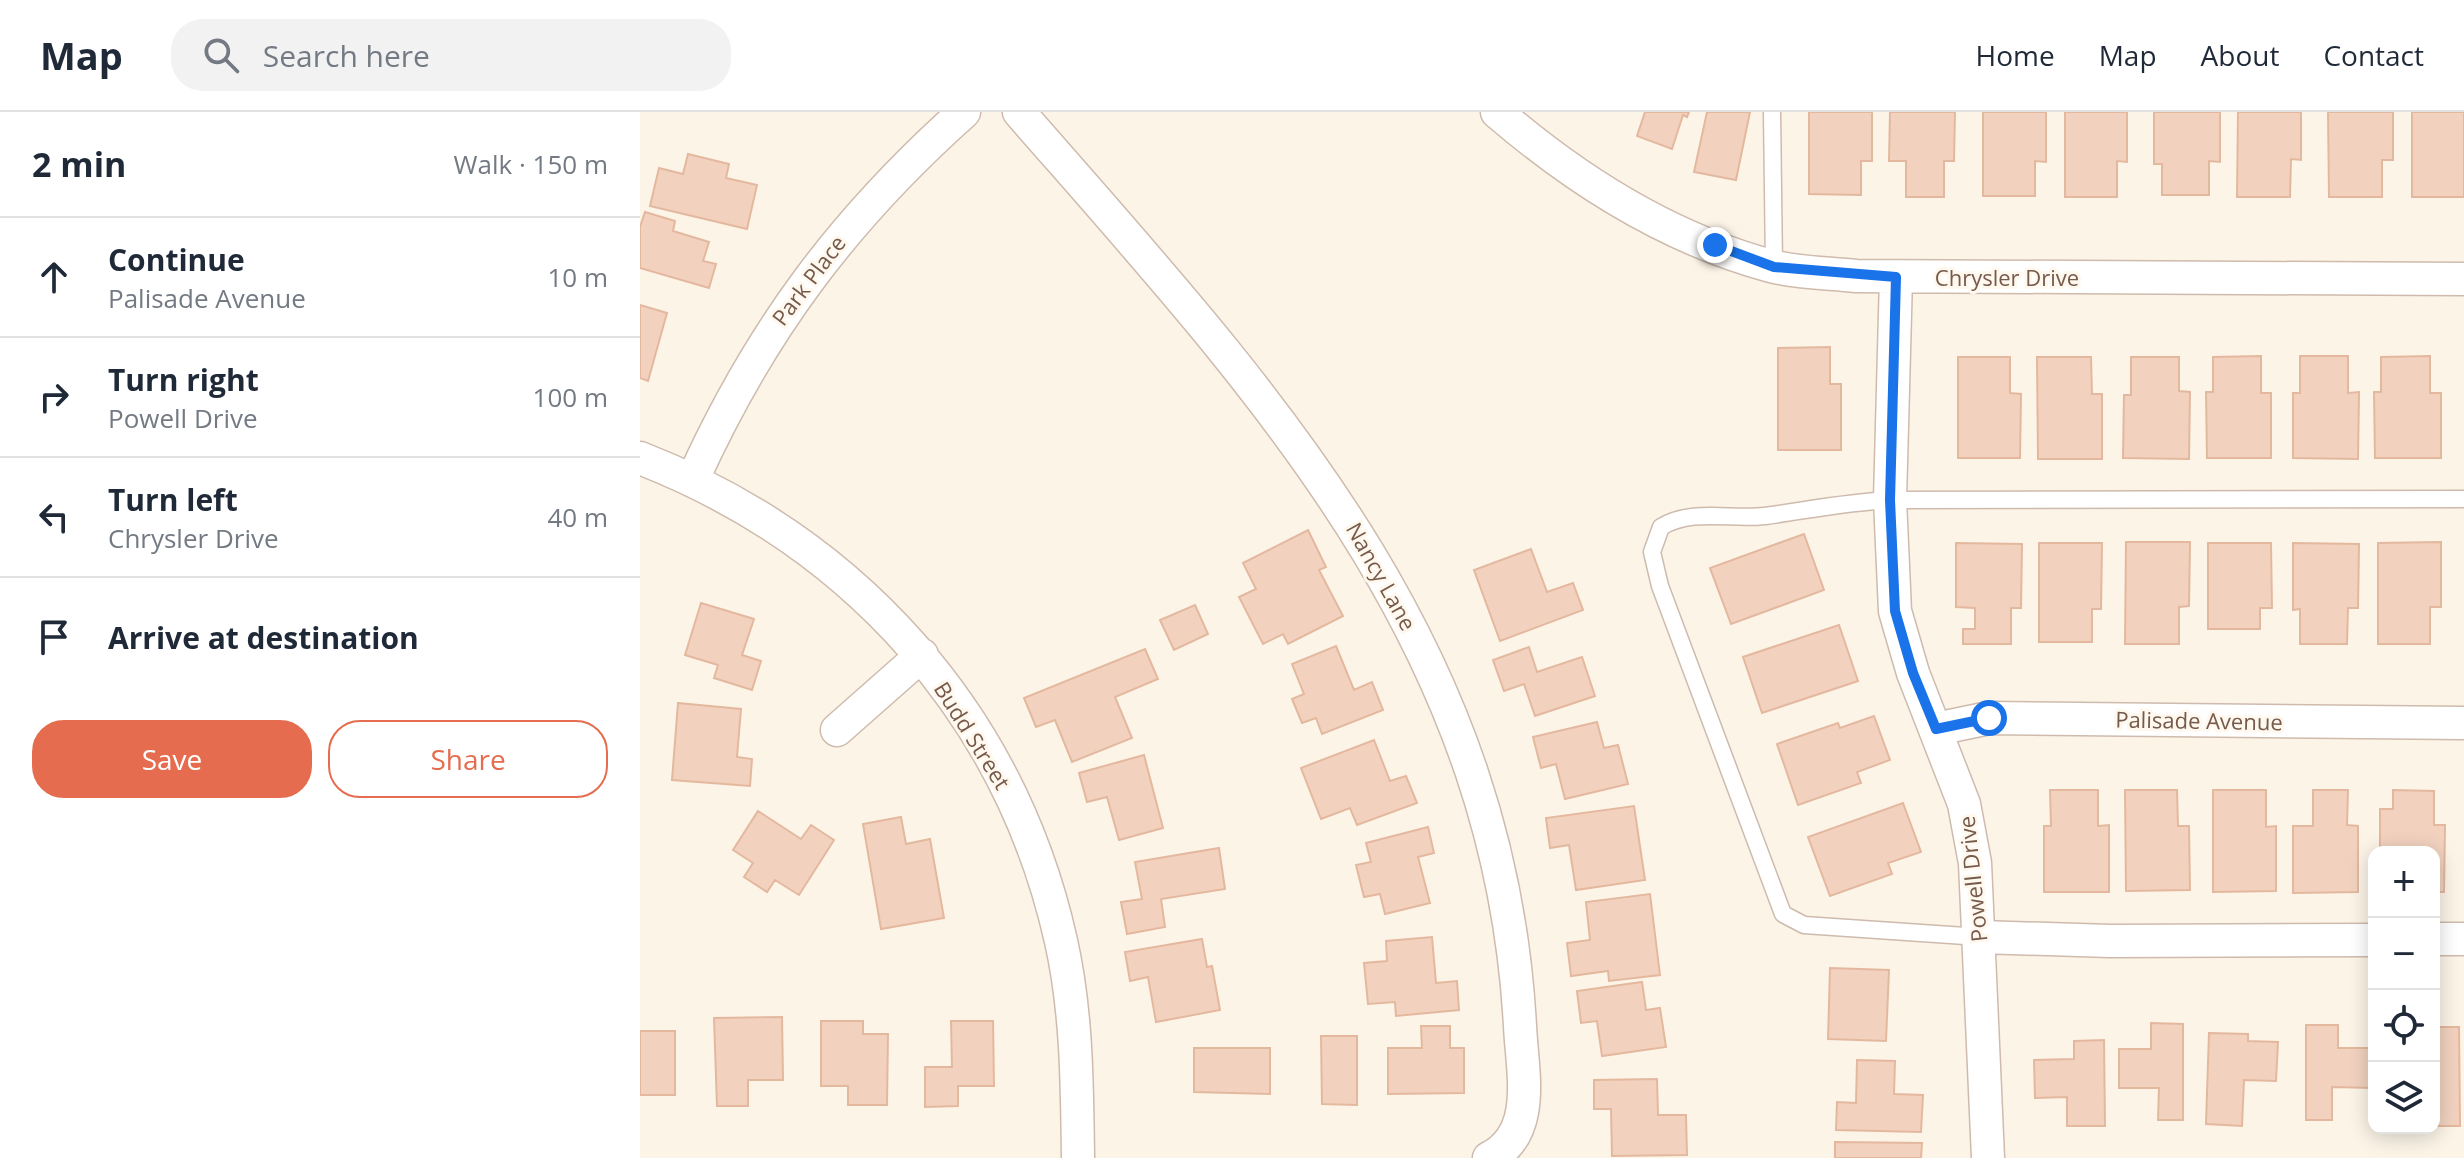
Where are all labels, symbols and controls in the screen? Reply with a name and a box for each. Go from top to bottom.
search box [171,19,731,91]
text: Map [40,29,123,81]
icon: search [199,33,243,77]
text: Search here [263,35,430,76]
text: Home [1976,36,2055,74]
text: Map [2099,36,2157,74]
text: About [2201,36,2279,74]
text: Contact [2323,36,2424,74]
text: 2 min [32,141,126,187]
text: Walk · 150 m [454,146,608,182]
route end [1697,227,1733,263]
street label: Park Place [764,229,852,331]
text: Continue [108,239,245,280]
icon: ahead [32,255,76,299]
text: 10 m [547,259,608,295]
street label: Chrysler Drive [1935,262,2079,292]
text: Palisade Avenue [108,280,306,316]
text: Turn right [108,359,259,400]
icon: right [32,375,76,419]
text: 100 m [533,379,608,415]
text: Powell Drive [108,400,258,436]
text: Turn left [108,479,238,520]
icon: left [32,495,76,539]
text: 40 m [547,499,608,535]
street label: Nancy Lane [1340,517,1424,635]
text: Chrysler Drive [108,520,279,556]
icon: arrive [32,615,76,659]
text: Arrive at destination [108,617,419,658]
street label: Budd Street [928,675,1018,795]
route start [1971,700,2007,736]
street label: Palisade Avenue [2115,704,2283,736]
button: Save [32,720,312,798]
button: Share [328,720,608,798]
street label: Powell Drive [1950,815,1994,943]
map controls [2368,846,2440,1134]
button: + [2368,846,2440,918]
button: − [2368,918,2440,990]
button: locate [2368,990,2440,1062]
button: layers [2368,1062,2440,1134]

